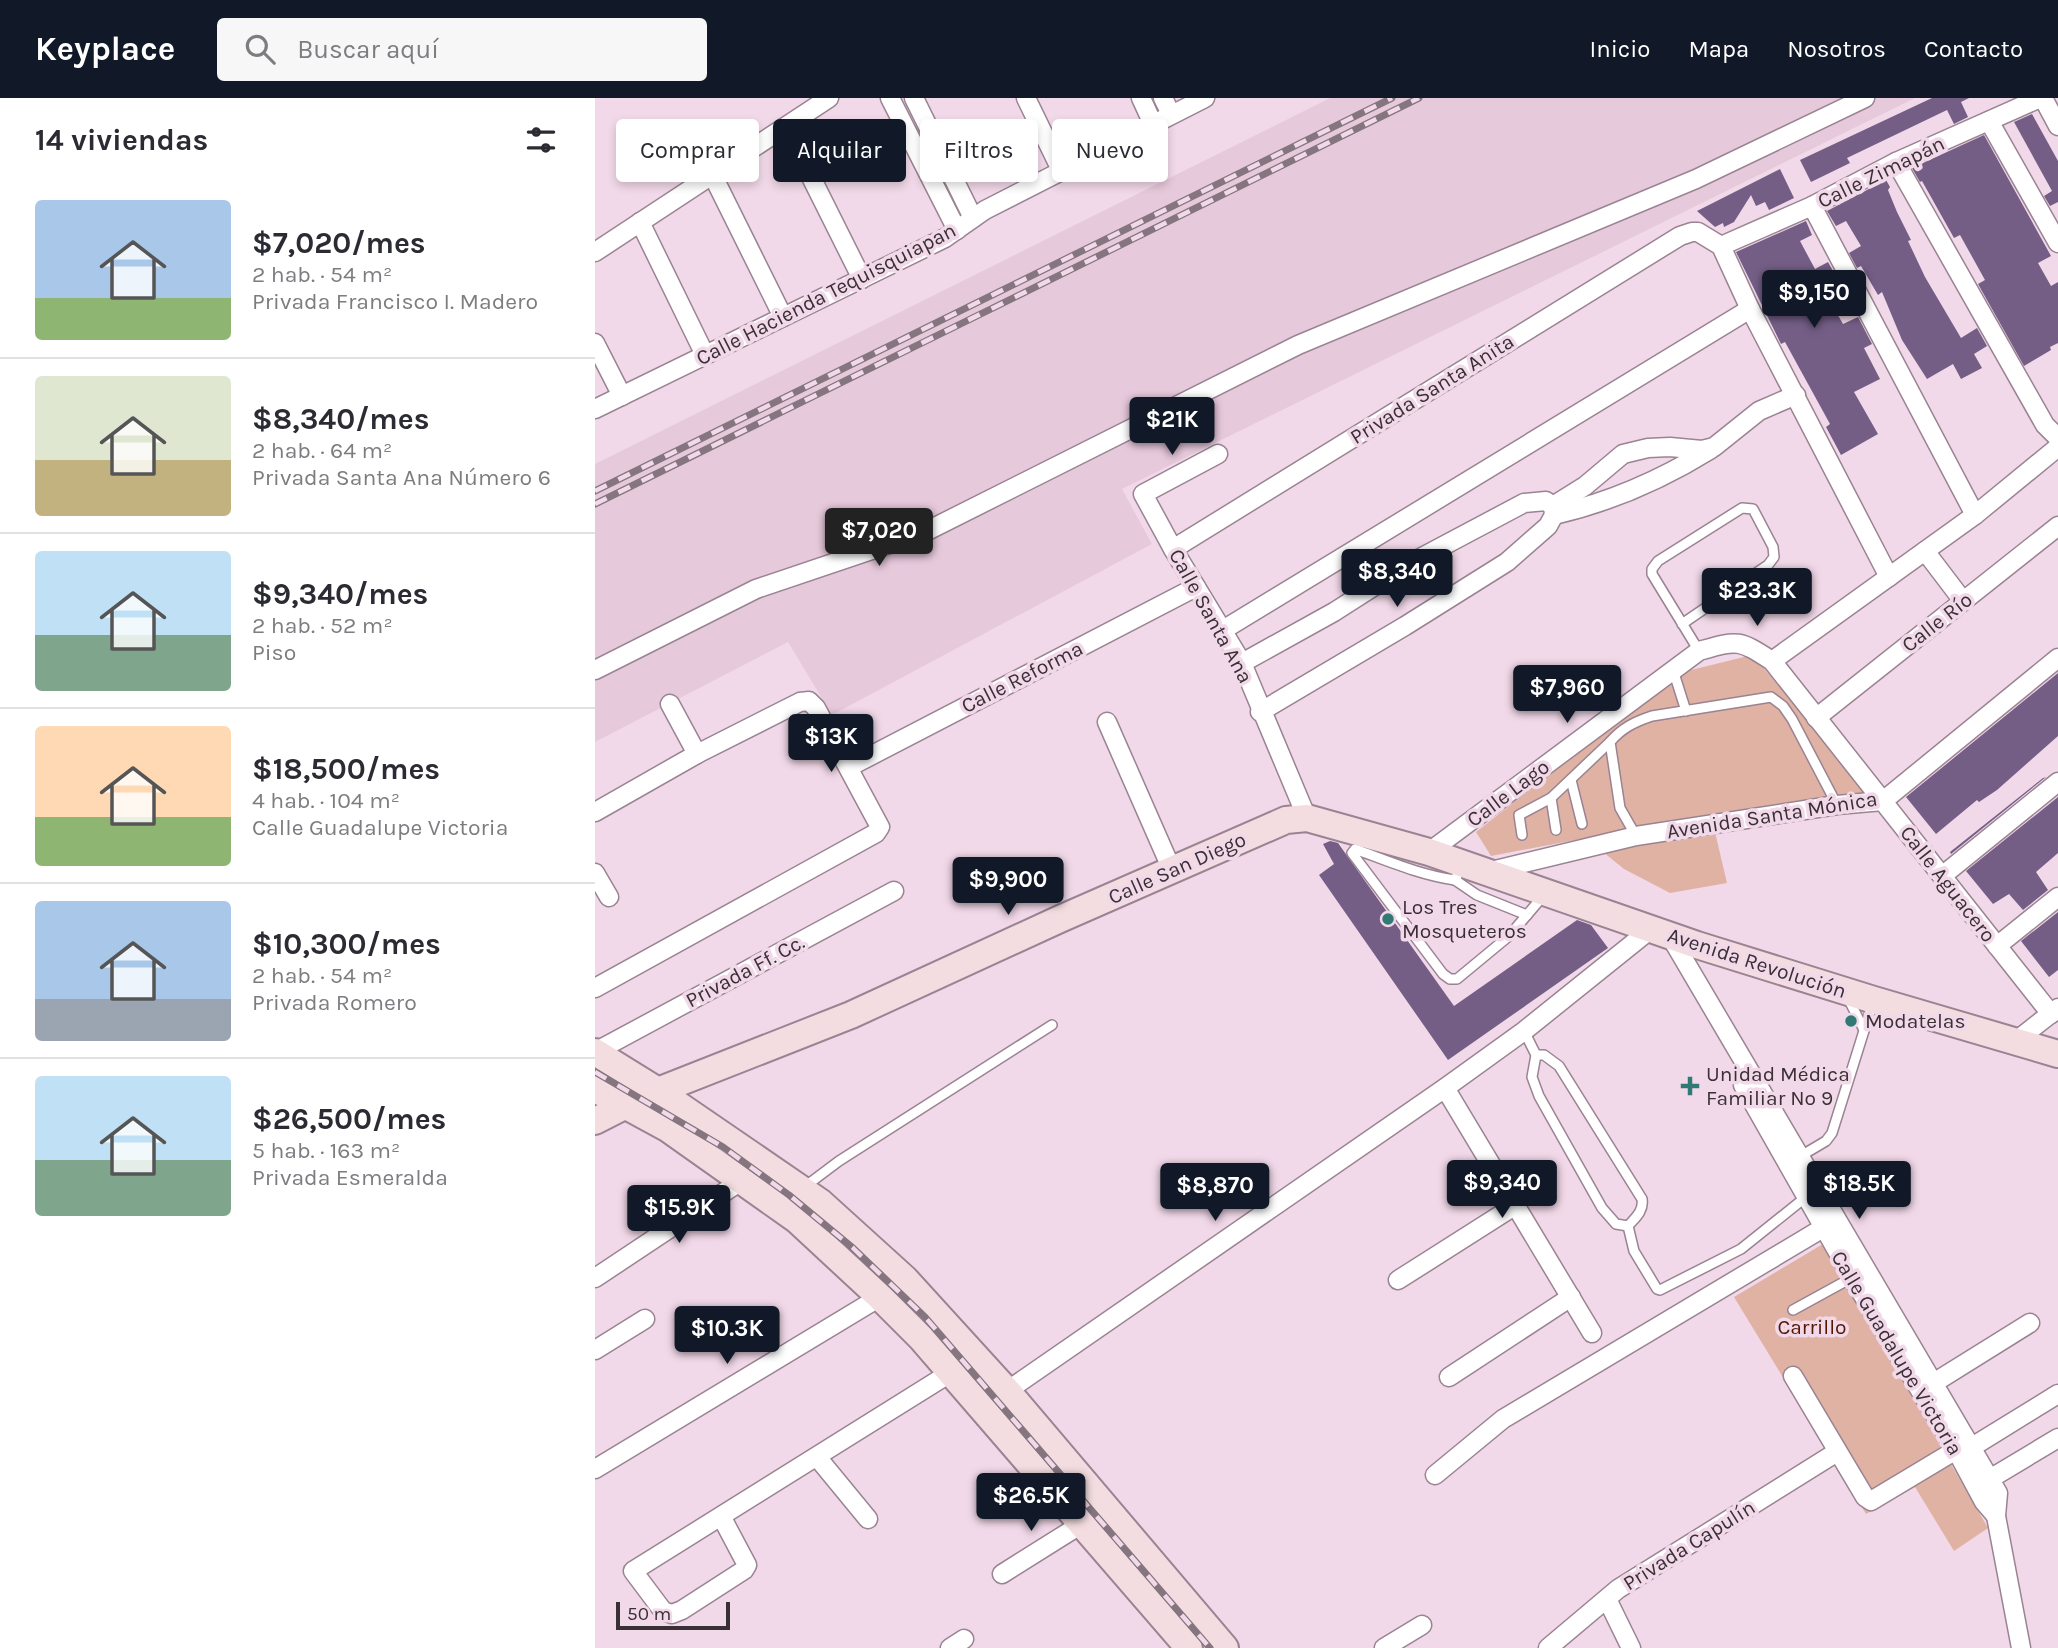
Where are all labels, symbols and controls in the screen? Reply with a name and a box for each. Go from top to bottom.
search box [217,18,707,81]
text: Keyplace [35,30,175,68]
icon: search [241,30,279,68]
text: Buscar aquí [297,34,439,65]
text: Inicio [1589,35,1650,63]
text: Mapa [1688,35,1749,63]
text: Nosotros [1787,35,1886,63]
text: Contacto [1924,35,2023,63]
chip: Comprar [616,119,759,182]
chip: Alquilar [773,119,906,182]
chip: Filtros [920,119,1038,182]
chip: Nuevo [1052,119,1168,182]
icon: filters [522,121,560,159]
text: 14 viviendas [35,122,208,158]
street label: Calle Zimapán [1814,131,1948,213]
street label: Calle Hacienda Tequisquiapan [692,218,960,370]
text: $7,020/mes [252,225,426,261]
icon: home [91,228,175,312]
text: 2 hab. · 54 m² [252,261,392,288]
pin: $9,150 [1757,271,1871,330]
text: $9,150 [1778,279,1850,306]
text: Privada Francisco I. Madero [252,288,538,315]
street label: Privada Santa Anita [1346,329,1518,449]
pin: $21K [1131,398,1213,457]
text: $8,340/mes [252,401,429,437]
icon: home [91,404,175,488]
text: $21K [1145,406,1199,433]
text: 2 hab. · 64 m² [252,437,392,464]
text: Privada Santa Ana Número 6 [252,464,551,491]
pin: $7,020 [822,508,936,568]
text: $7,020 [841,517,917,544]
street label: Calle Santa Ana [1164,545,1258,687]
pin: $8,340 [1340,550,1454,609]
text: $8,340 [1357,558,1437,585]
pin: $23.3K [1700,568,1814,628]
text: $9,340/mes [252,576,428,612]
text: $23.3K [1718,577,1796,604]
icon: home [91,579,175,663]
street label: Calle Río [1897,587,1977,657]
text: 2 hab. · 52 m² [252,612,393,639]
street label: Calle Reforma [957,636,1087,718]
text: Piso [252,639,296,666]
pin: $7,960 [1510,666,1624,725]
text: $7,960 [1529,674,1605,701]
pin: $13K [790,714,872,774]
text: $13K [804,723,858,750]
text: $18,500/mes [252,751,440,787]
icon: home [91,754,175,838]
street label: Calle Lago [1462,754,1554,832]
text: 4 hab. · 104 m² [252,787,400,814]
street label: Avenida Santa Mónica [1665,787,1879,843]
text: Calle Guadalupe Victoria [252,814,508,841]
street label: Calle Aguacero [1895,821,2001,947]
street label: Calle San Diego [1104,827,1250,909]
pin: $9,900 [951,858,1065,917]
text: $9,900 [969,866,1047,893]
place label: Los Tres Mosqueteros [1402,895,1527,943]
marker: Los Tres Mosqueteros [1380,911,1396,927]
street label: Avenida Revolución [1665,923,1849,1003]
text: $10,300/mes [252,926,441,962]
icon: home [91,929,175,1013]
street label: Privada Ff. Cc. [682,930,809,1012]
text: 2 hab. · 54 m² [252,962,392,989]
text: Privada Romero [252,989,417,1016]
place label: Modatelas [1865,1009,1965,1033]
marker: Modatelas [1843,1013,1859,1029]
place label: Unidad Médica Familiar No 9 [1706,1062,1850,1110]
marker: Unidad Médica Familiar No 9 [1680,1076,1700,1096]
text: $26,500/mes [252,1101,446,1137]
icon: home [91,1104,175,1188]
text: 5 hab. · 163 m² [252,1137,400,1164]
pin: $9,340 [1445,1160,1559,1220]
pin: $18.5K [1802,1162,1916,1221]
text: Privada Esmeralda [252,1164,448,1191]
pin: $8,870 [1158,1164,1272,1223]
text: $9,340 [1463,1169,1541,1196]
text: $18.5K [1823,1170,1895,1197]
text: $8,870 [1176,1172,1254,1199]
pin: $15.9K [622,1186,736,1245]
text: $15.9K [643,1194,715,1221]
street label: Calle Guadalupe Victoria [1826,1246,1968,1460]
pin: $10.3K [670,1306,784,1366]
text: $10.3K [691,1315,763,1342]
park label: Carrillo [1777,1315,1847,1339]
pin: $26.5K [974,1474,1088,1533]
text: $26.5K [992,1482,1070,1509]
street label: Privada Capulín [1619,1495,1759,1595]
scale bar [616,1599,730,1631]
text: 50 m [627,1603,671,1625]

